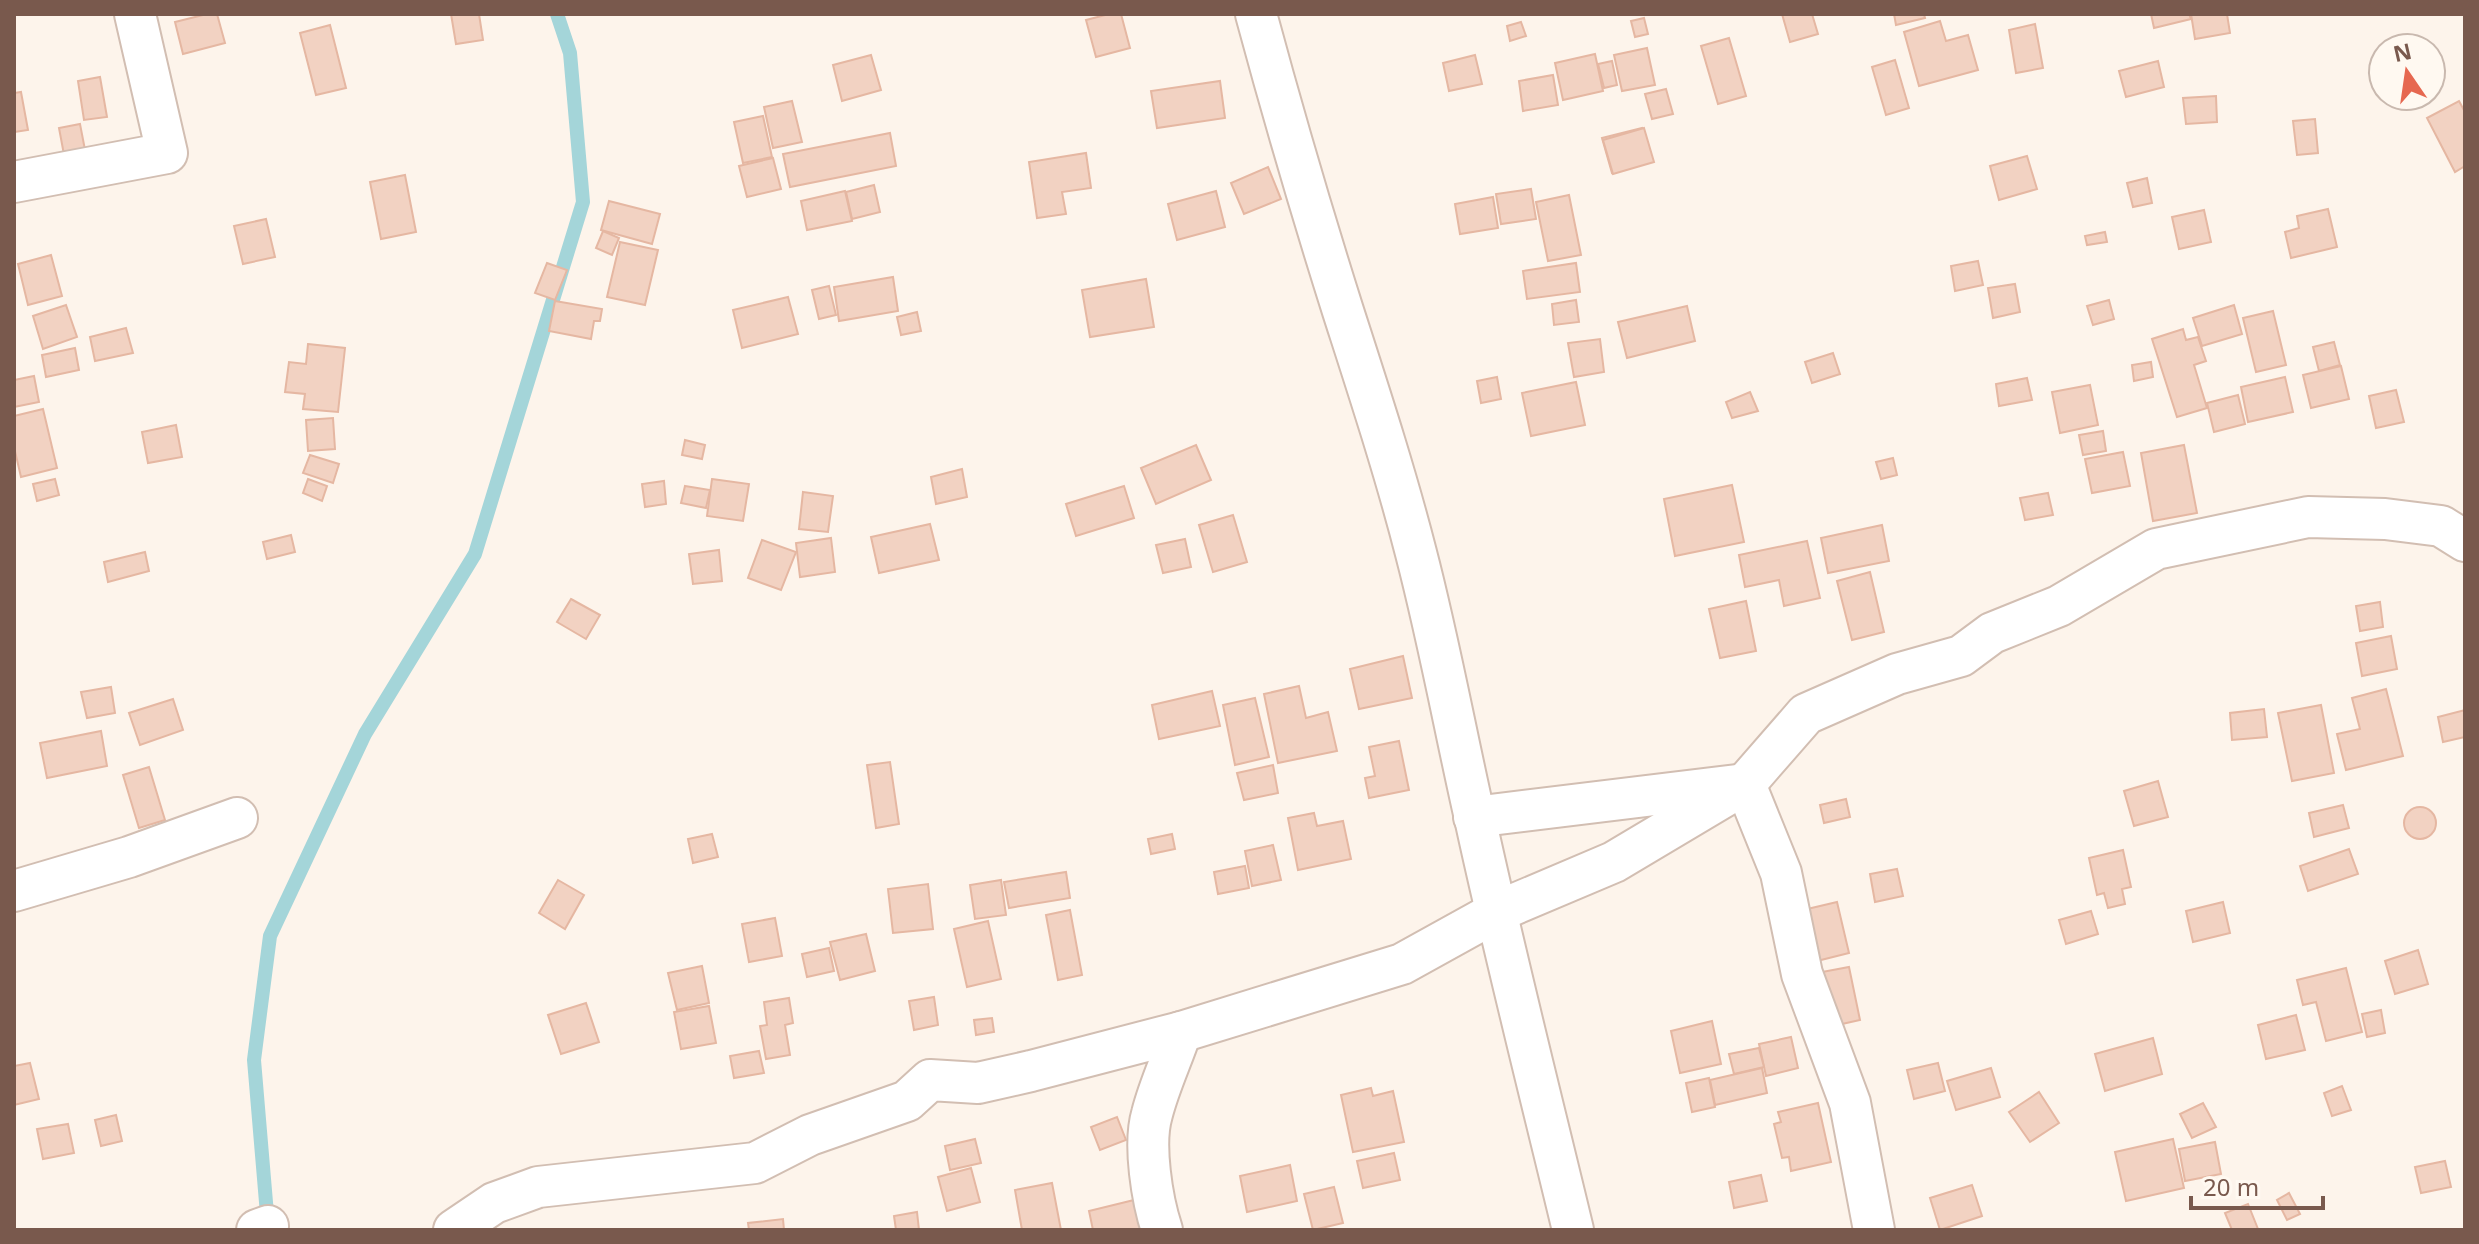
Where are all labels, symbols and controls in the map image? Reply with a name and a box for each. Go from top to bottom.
north arrow [2367,32,2447,112]
text: N [2390,35,2414,68]
scale bar [2191,1160,2323,1210]
text: 20 m [2203,1170,2259,1203]

